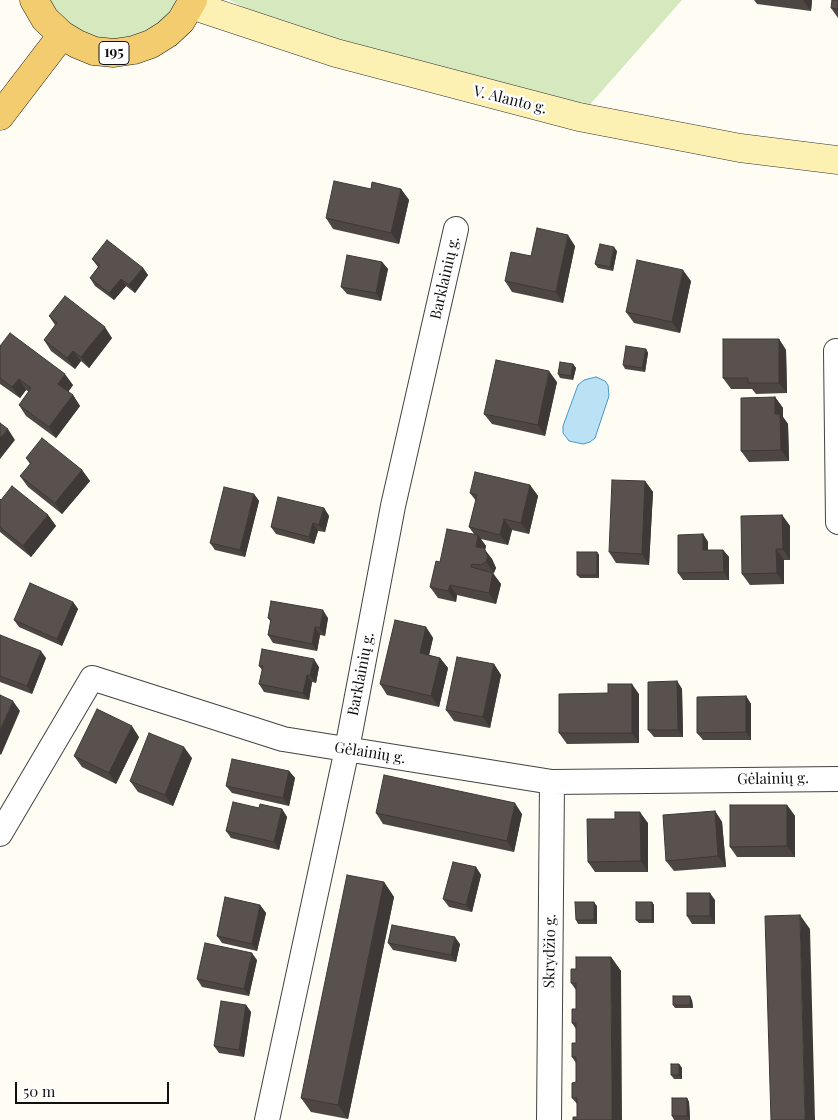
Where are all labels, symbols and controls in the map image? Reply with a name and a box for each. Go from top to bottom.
road number: 195 [99,42,129,64]
street label: V. Alanto g. [471,82,549,118]
street label: Barklainių g. [427,235,463,321]
street label: Barklainių g. [344,631,378,717]
street label: Gėlainių g. [333,738,407,768]
street label: Gėlainių g. [737,769,809,789]
street label: Skrydžio g. [540,914,560,988]
scale bar [18,1072,171,1104]
text: 50 m [23,1081,55,1101]

